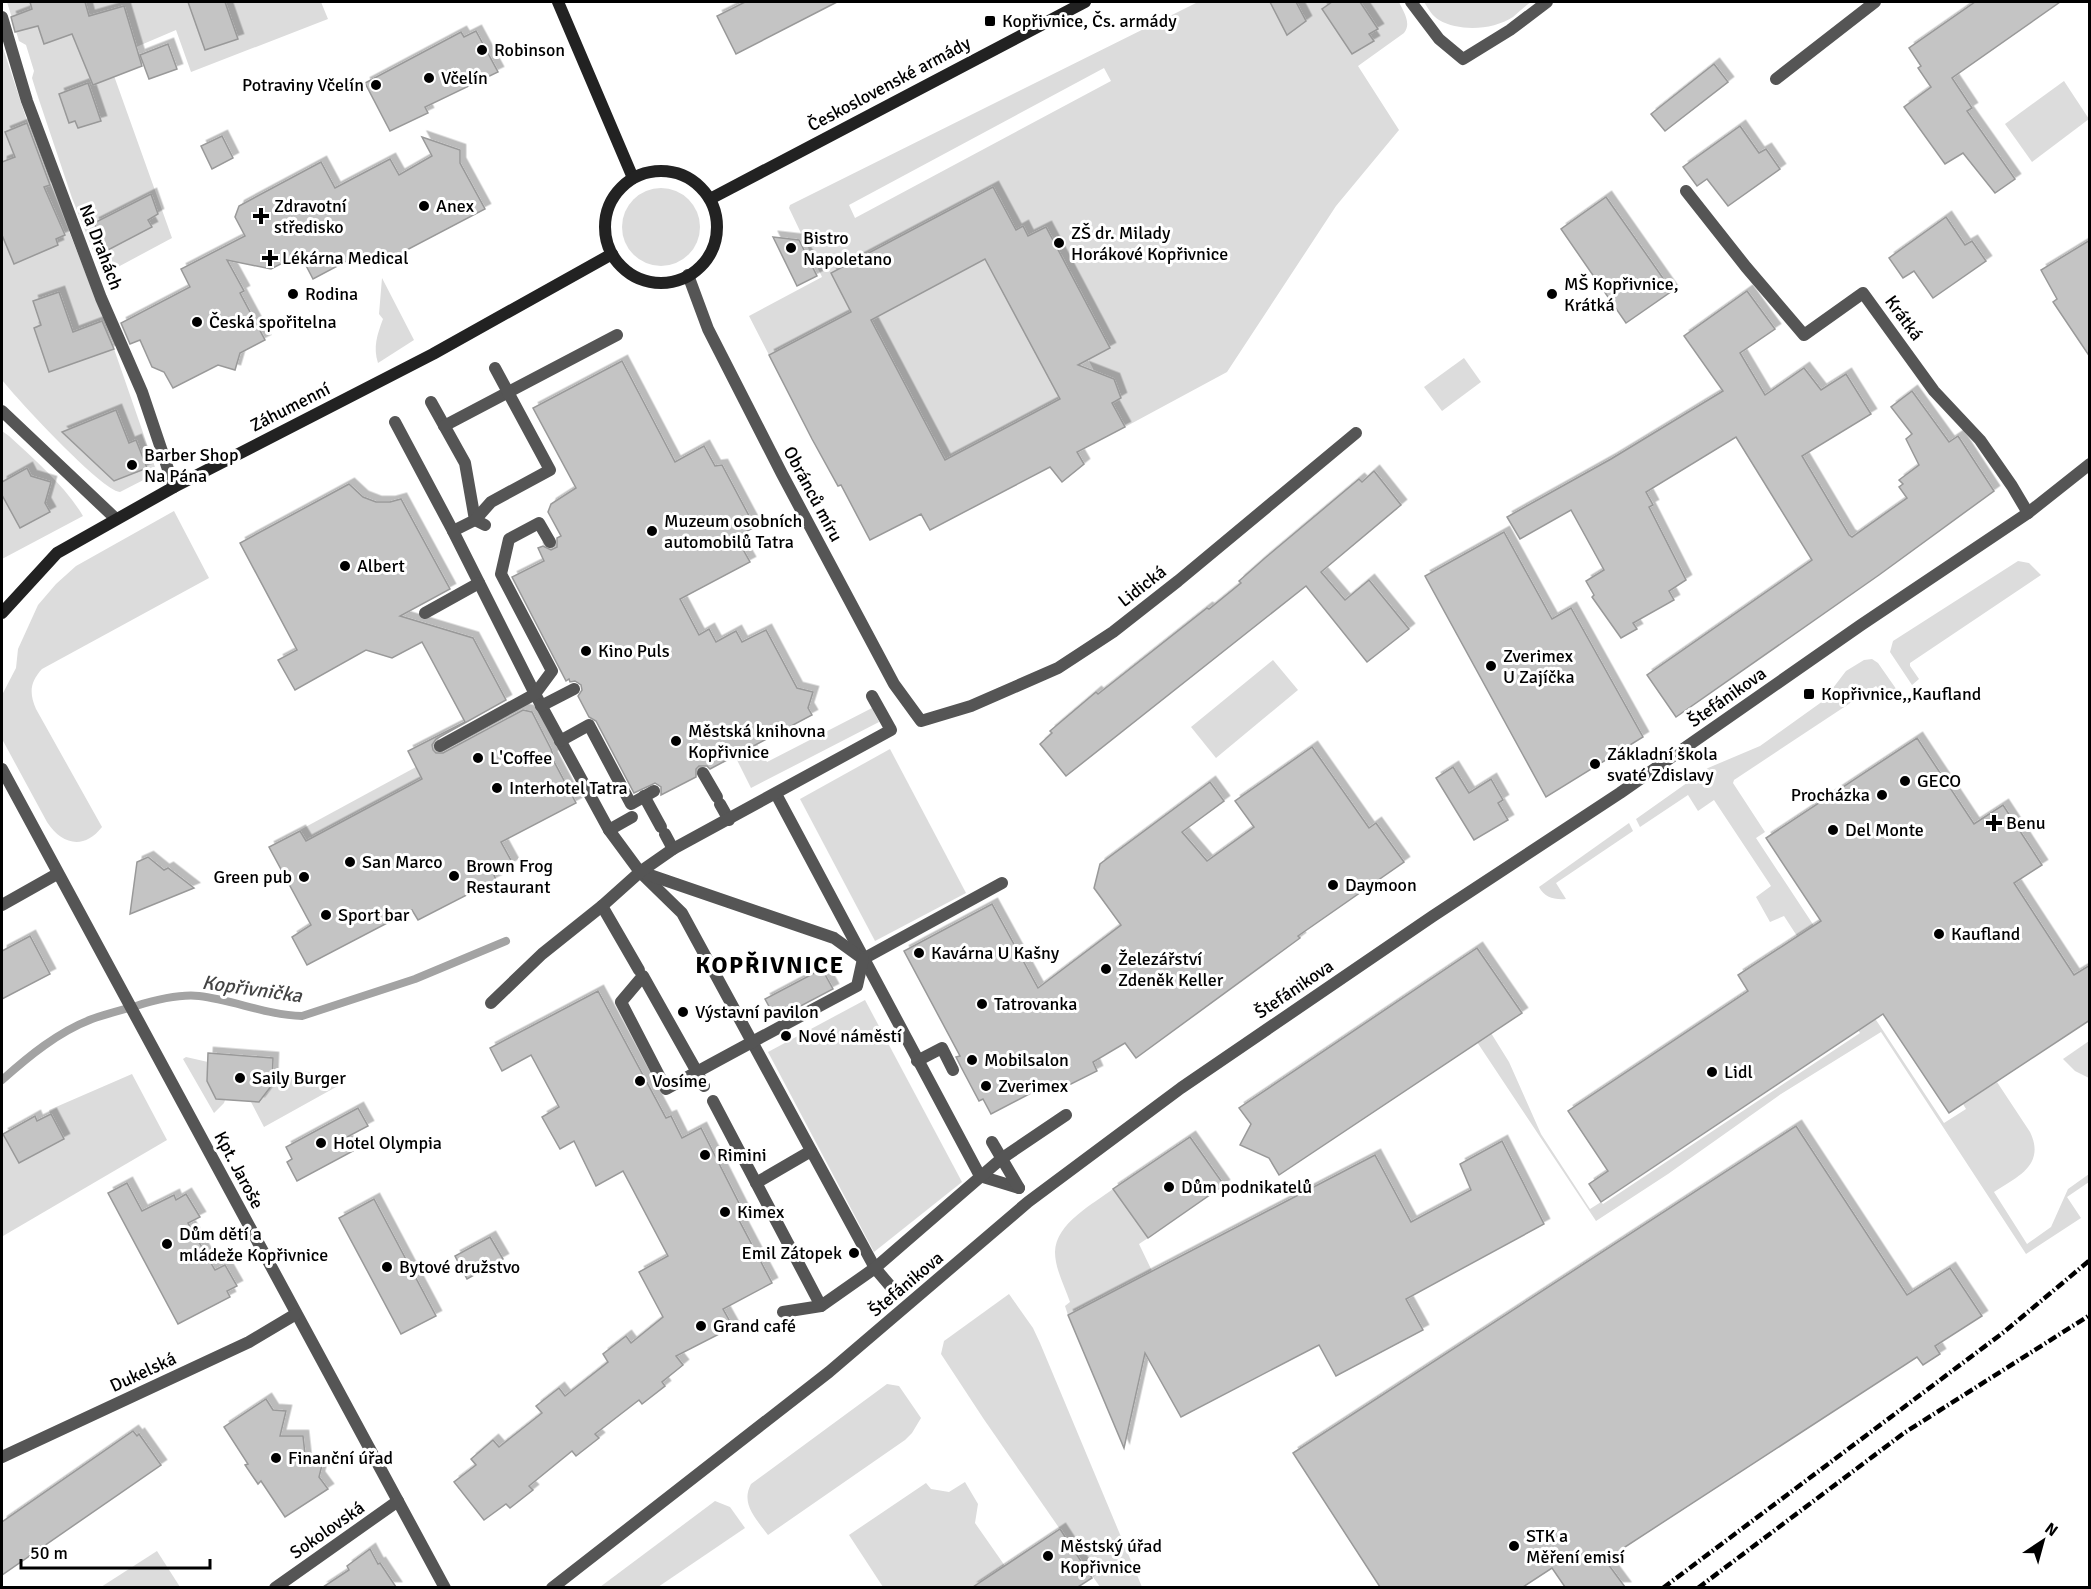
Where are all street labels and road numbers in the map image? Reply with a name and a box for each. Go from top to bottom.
street label: Československé armády [804,31,975,136]
street label: Na Drahách [75,201,127,293]
street label: Krátká [1880,291,1928,345]
street label: Záhumenní [246,378,334,436]
street label: Obránců míru [779,443,847,545]
street label: Lidická [1114,560,1170,612]
street label: Štefánikova [1684,662,1770,732]
street label: Štefánikova [1250,955,1338,1023]
street label: Kpt. Jaroše [209,1128,269,1212]
street label: Štefánikova [864,1247,948,1321]
street label: Dukelská [106,1347,180,1397]
street label: Sokolovská [286,1496,368,1564]

